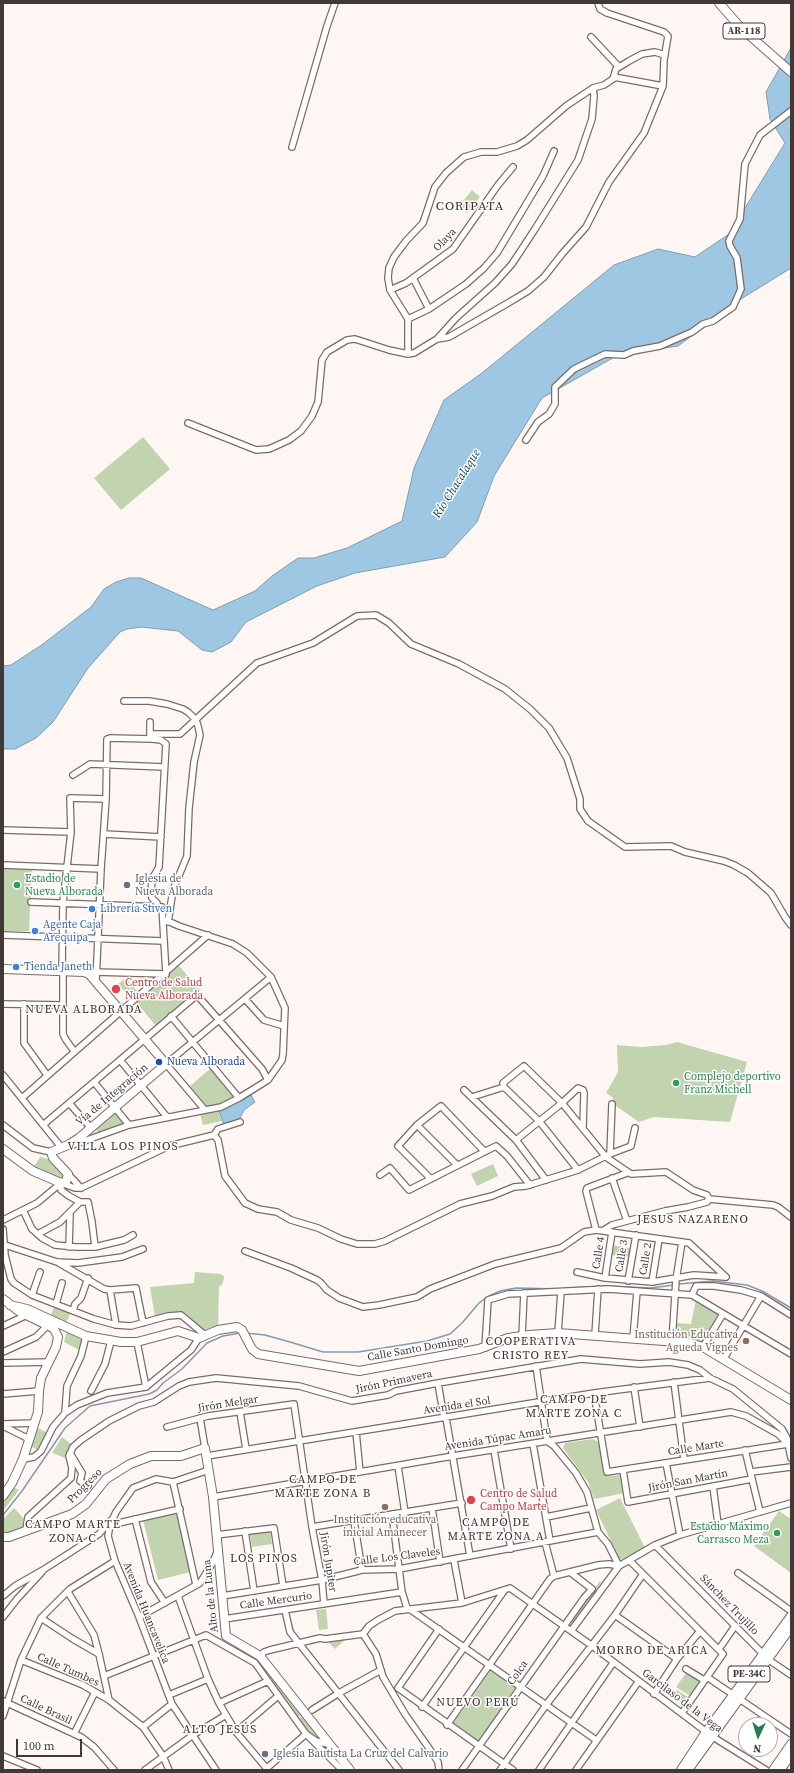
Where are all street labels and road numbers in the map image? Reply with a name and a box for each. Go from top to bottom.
road number: AR-118 [723,23,765,39]
street label: Olaya [431,226,459,254]
street label: Vía de Integración [73,1061,151,1129]
street label: Calle 4 [590,1236,608,1270]
street label: Calle 3 [613,1239,631,1273]
street label: Calle 2 [637,1242,655,1276]
street label: Calle Santo Domingo [366,1334,470,1364]
street label: Jirón Primavera [355,1367,433,1397]
street label: Jirón Melgar [197,1393,259,1415]
street label: Avenida el Sol [422,1394,492,1418]
street label: Avenida Túpac Amaru [443,1424,553,1454]
street label: Calle Marte [667,1437,725,1459]
street label: Progreso [65,1466,105,1506]
street label: Jirón San Martín [647,1467,729,1495]
street label: Jirón Jupiter [317,1531,339,1593]
street label: Calle Los Claveles [353,1545,441,1569]
street label: Alto de la Luna [201,1559,221,1633]
street label: Avenida Huancavelica [120,1560,172,1666]
street label: Sánchez Trujillo [697,1572,761,1638]
street label: Calle Mercurio [239,1589,313,1613]
street label: Calle Tumbes [35,1650,101,1690]
street label: Colca [505,1658,531,1688]
street label: Garcilaso de la Vega [639,1666,725,1736]
road number: PE-34C [728,1666,770,1682]
street label: Calle Brasil [18,1692,74,1728]

